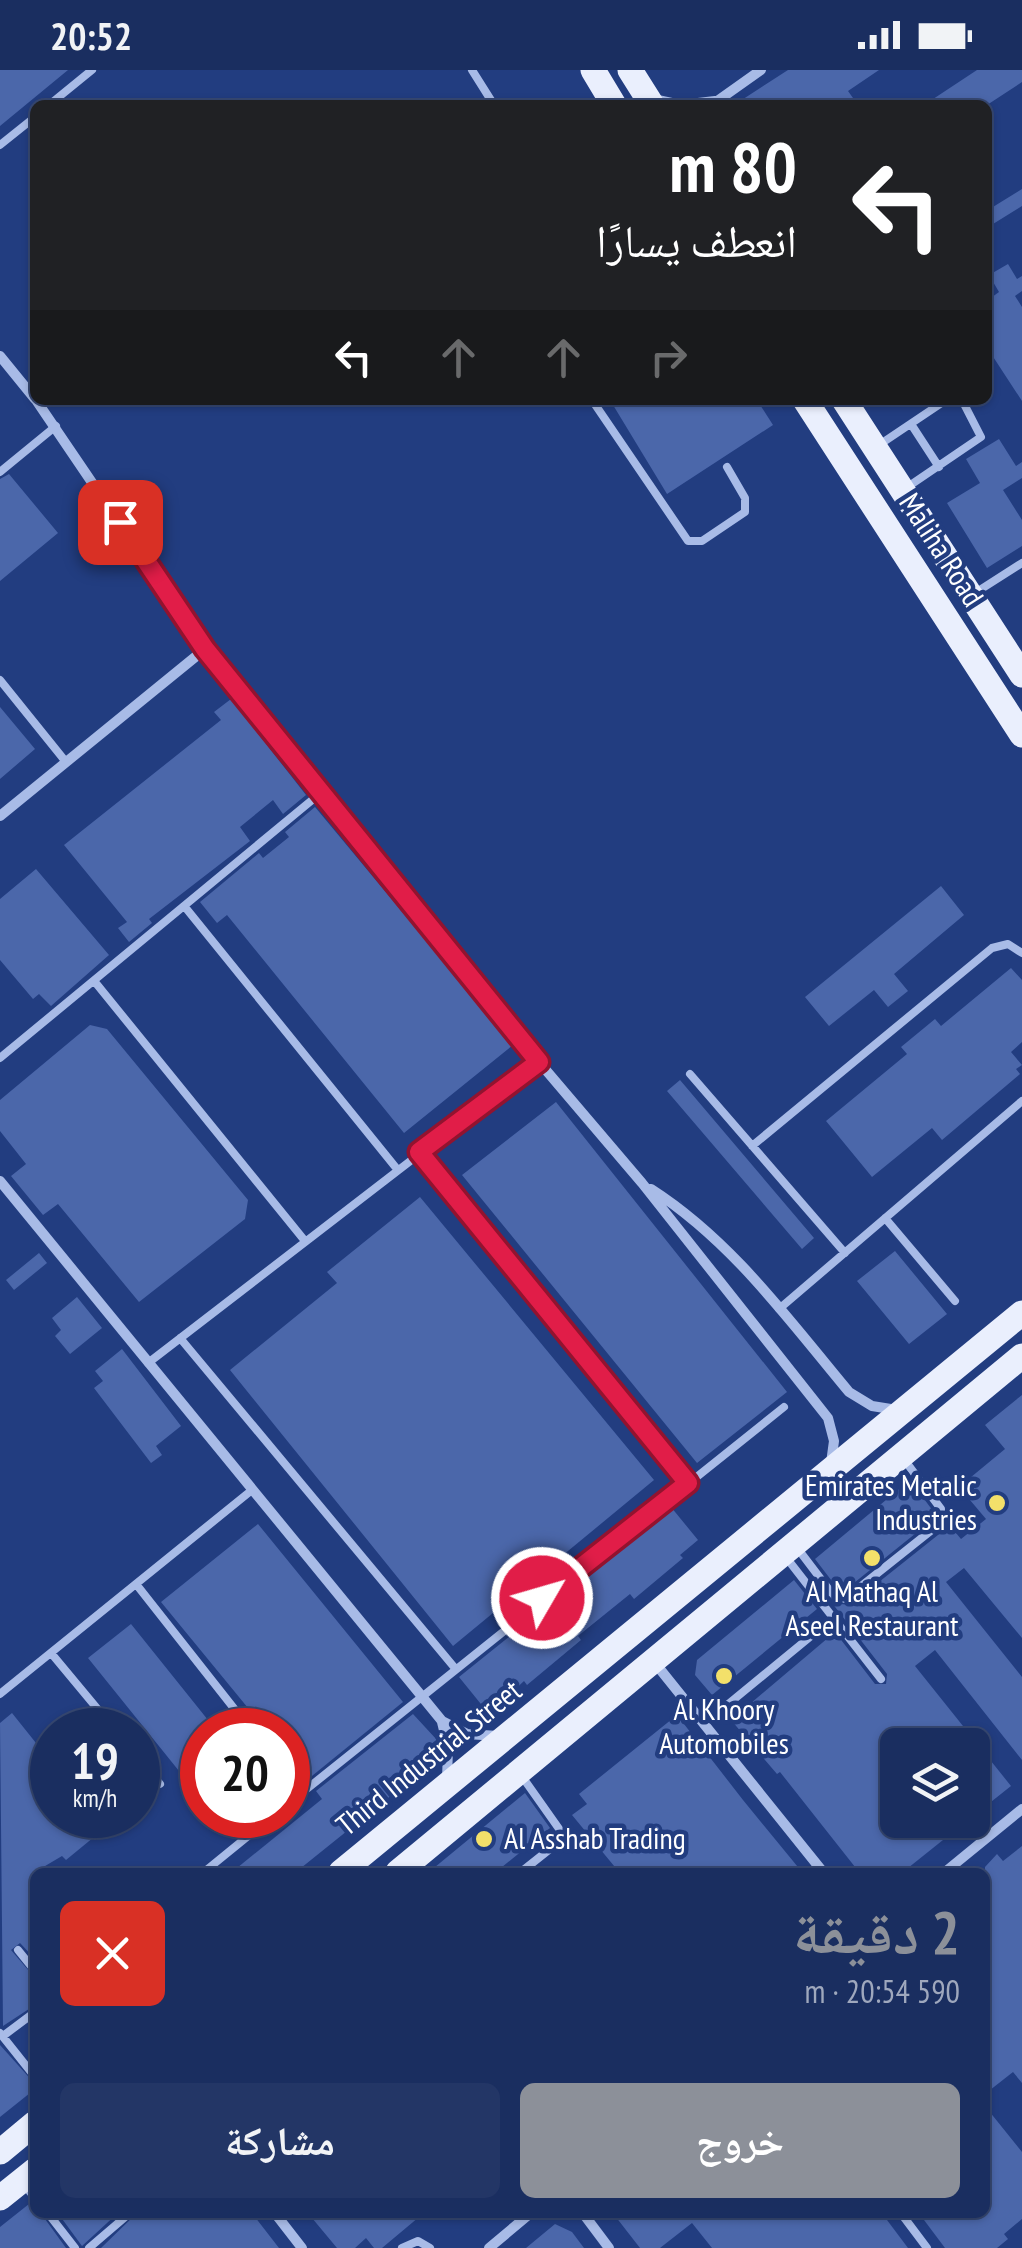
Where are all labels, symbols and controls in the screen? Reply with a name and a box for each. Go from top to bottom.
text: 20:52 [50,11,132,60]
text: 80 m [669,121,797,211]
icon: left [832,140,962,270]
text: انعطف يسارًا [596,211,797,269]
icon: left [326,330,381,385]
icon: ahead [431,330,486,385]
icon: ahead [536,330,591,385]
icon: right [641,330,696,385]
pin [78,480,163,565]
street label: Maliha Road [891,485,993,613]
icon: arrive [93,495,148,550]
place label: Emirates Metalic Industries [805,1465,977,1538]
marker: Emirates Metalic Industries [986,1492,1008,1514]
position arrow [490,1546,594,1650]
marker: Al Mathaq Al Aseel Restaurant [861,1547,883,1569]
place label: Al Mathaq Al Aseel Restaurant [786,1571,959,1644]
marker: Al Khoory Automobiles [713,1665,735,1687]
street label: Third Industrial Street [327,1670,529,1844]
place label: Al Khoory Automobiles [659,1689,789,1762]
speed limit sign: 20 [180,1708,310,1838]
text: 19 [71,1728,119,1793]
map controls [880,1728,990,1838]
button: layers [880,1728,990,1838]
text: km/h [73,1782,117,1814]
place label: Al Asshab Trading [504,1818,686,1857]
marker: Al Asshab Trading [473,1828,495,1850]
text: 2 دقيقة [793,1893,960,1971]
button: close [60,1901,165,2006]
text: 590 m · 20:54 [805,1970,960,2012]
button: مشاركة [60,2083,500,2198]
button: خروج [520,2083,960,2198]

